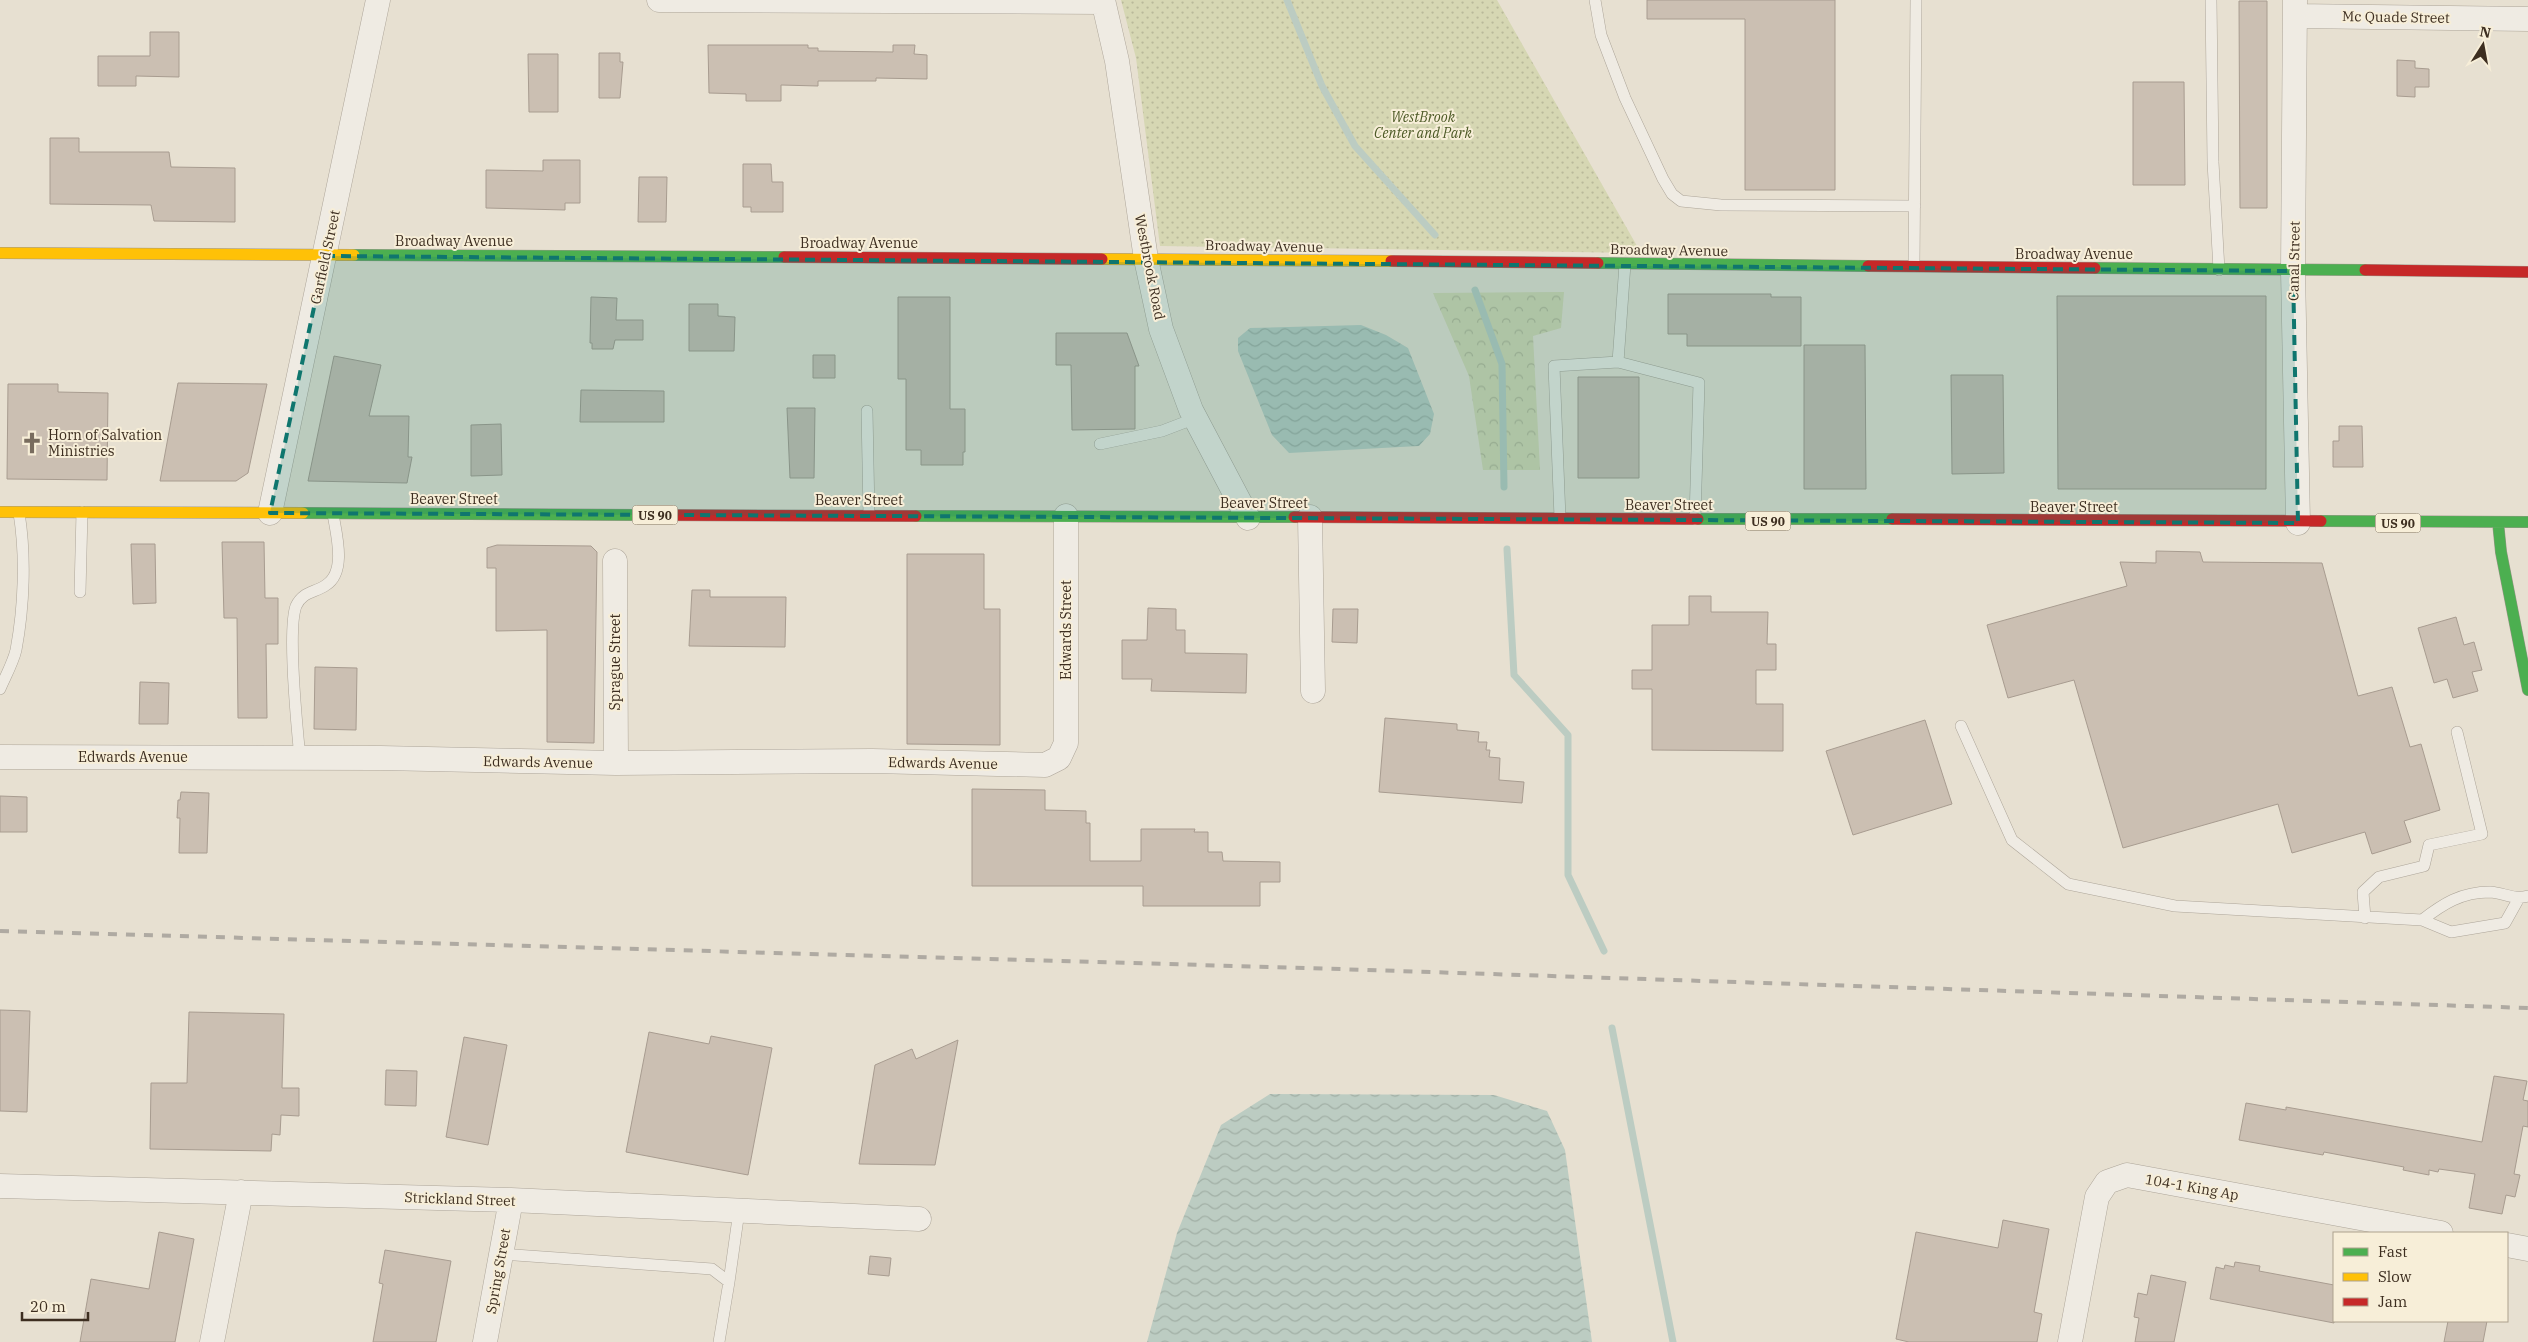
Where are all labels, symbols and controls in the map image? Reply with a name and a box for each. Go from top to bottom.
street label: Mc Quade Street [2342,7,2450,27]
north arrow [2458,20,2508,70]
text: N [2478,22,2493,42]
park label: WestBrook Center and Park [1374,108,1472,142]
street label: Garfield Street [306,208,344,306]
street label: Westbrook Road [1131,213,1169,322]
street label: Canal Street [2284,221,2304,301]
street label: Broadway Avenue [395,232,513,250]
street label: Broadway Avenue [800,234,918,252]
street label: Broadway Avenue [1205,236,1323,256]
street label: Broadway Avenue [1610,240,1728,260]
street label: Broadway Avenue [2015,245,2133,263]
place label: Horn of Salvation Ministries [48,426,162,460]
church icon: Horn of Salvation Ministries [19,430,45,456]
street label: Beaver Street [410,490,498,508]
street label: Beaver Street [815,491,903,509]
street label: Beaver Street [1220,494,1308,512]
street label: Beaver Street [1625,496,1713,514]
street label: Beaver Street [2030,498,2118,516]
road number: US 90 [632,506,678,524]
road number: US 90 [1746,512,1790,530]
road number: US 90 [2376,514,2420,532]
street label: Edwards Street [1057,580,1075,680]
street label: Sprague Street [606,614,624,710]
street label: Edwards Avenue [78,748,188,766]
street label: Edwards Avenue [483,752,593,772]
street label: Edwards Avenue [888,753,998,773]
street label: 104-1 King Ap [2144,1170,2240,1204]
street label: Strickland Street [404,1188,516,1210]
street label: Spring Street [482,1227,514,1315]
legend [2333,1232,2508,1322]
text: Fast [2378,1242,2408,1261]
text: Slow [2378,1267,2412,1286]
scale bar [22,1290,89,1322]
text: Jam [2378,1292,2407,1311]
text: 20 m [30,1297,66,1316]

